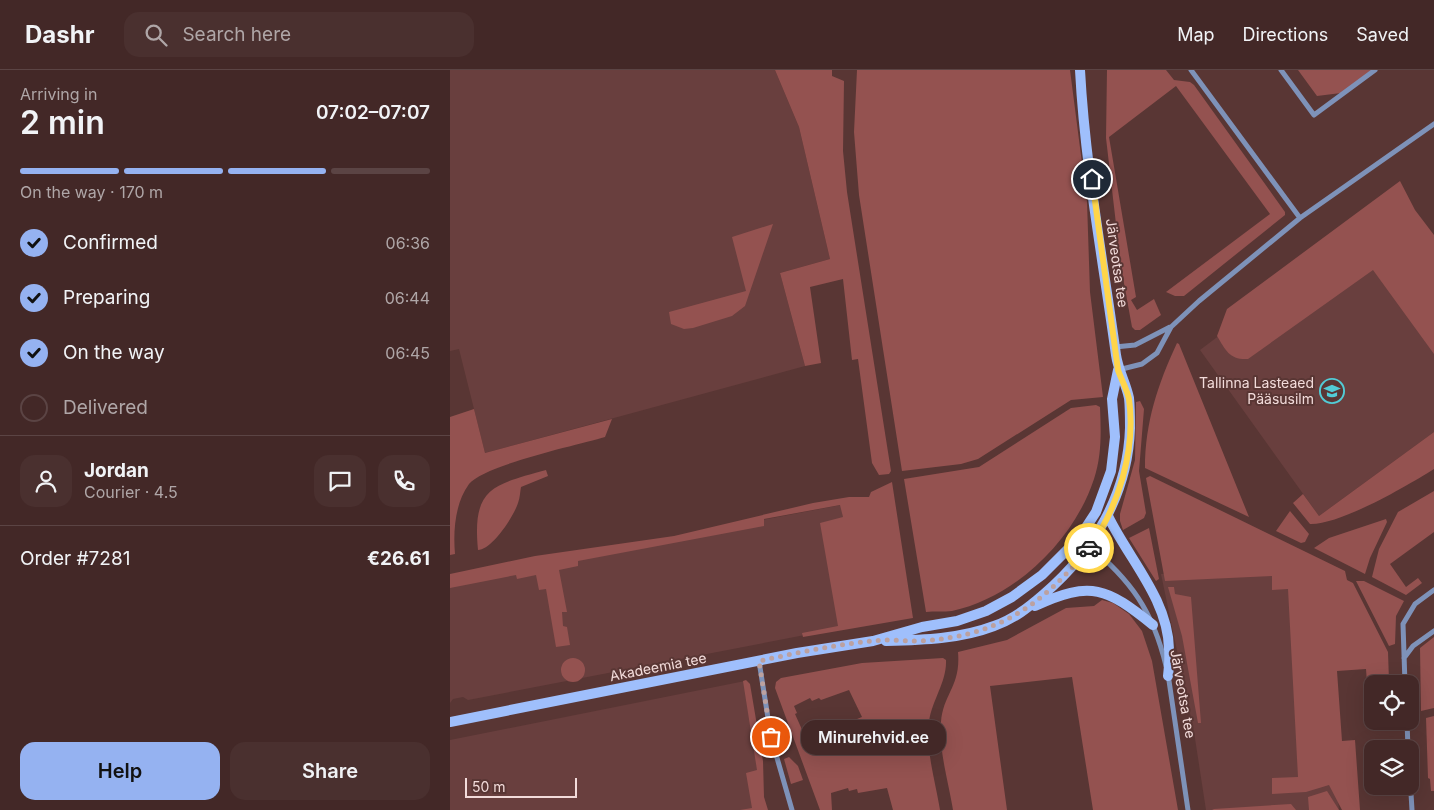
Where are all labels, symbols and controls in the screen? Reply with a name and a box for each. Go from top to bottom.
search box [124,12,474,57]
text: Dashr [25,20,94,49]
icon: search [142,21,170,49]
text: Search here [182,23,291,46]
text: Map [1177,24,1215,45]
text: Directions [1243,24,1328,45]
text: Saved [1356,24,1409,45]
text: Arriving in [20,84,97,104]
text: 07:02–07:07 [316,101,430,124]
text: 2 min [20,103,105,142]
pin [1071,158,1113,200]
icon: home [1078,165,1106,193]
text: On the way · 170 m [20,182,163,202]
street label: Järveotsa tee [1103,217,1132,309]
icon: check [20,229,48,257]
text: Confirmed [63,231,158,254]
text: 06:36 [386,233,430,253]
icon: check [20,284,48,312]
text: Preparing [63,286,150,309]
text: 06:44 [385,288,430,308]
icon: check [20,339,48,367]
text: On the way [63,341,165,364]
text: 06:45 [385,343,430,363]
place label: Tallinna Lasteaed Pääsusilm [1199,374,1314,407]
school or university icon: Tallinna Lasteaed Pääsusilm [1319,378,1345,404]
text: Delivered [63,396,148,419]
button: person [20,455,72,507]
button: chat [314,455,366,507]
button: phone [378,455,430,507]
text: Jordan [84,459,149,482]
text: Courier · 4.5 [84,482,178,502]
courier [1064,523,1114,573]
icon: car [1075,534,1103,562]
text: Order #7281 [20,547,130,570]
text: €26.61 [367,547,430,570]
street label: Järveotsa tee [1167,648,1200,740]
street label: Akadeemia tee [608,649,708,684]
map controls [1364,675,1419,795]
button: locate [1364,675,1419,730]
pin [750,716,792,758]
callout: Minurehvid.ee [801,720,946,754]
icon: bag [757,723,785,751]
text: Minurehvid.ee [818,727,929,747]
button: layers [1364,740,1419,795]
button: Help [20,742,220,800]
button: Share [230,742,430,800]
scale bar [465,775,578,798]
text: 50 m [472,778,506,795]

